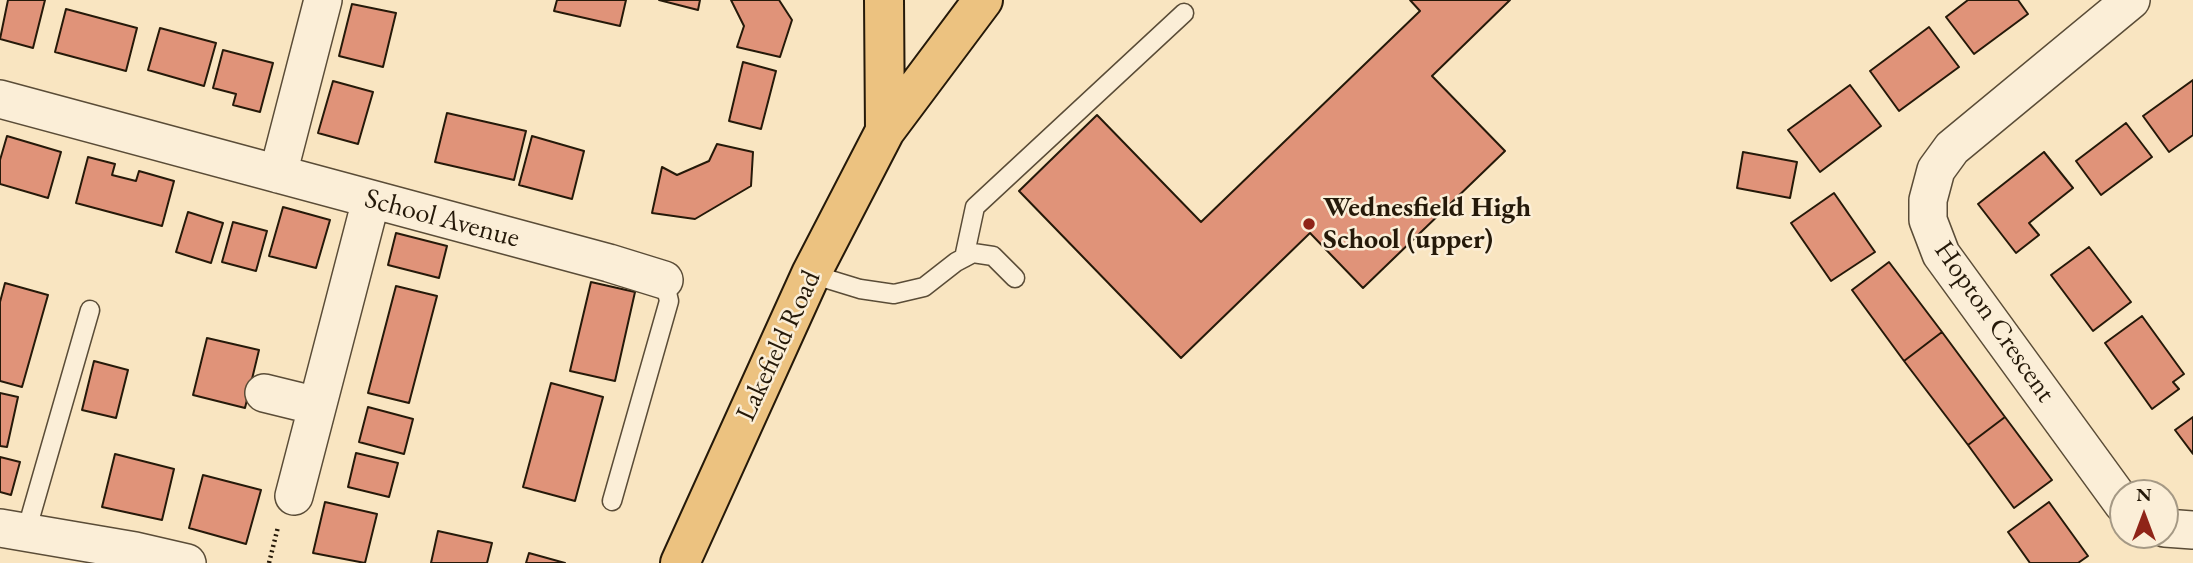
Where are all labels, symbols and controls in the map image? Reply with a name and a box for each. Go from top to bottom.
street label: School Avenue [361,182,523,256]
place label: Wednesfield High School (upper) [1323,191,1531,257]
marker: Wednesfield High School (upper) [1301,216,1317,232]
street label: Hopton Crescent [1926,235,2062,409]
street label: Lakefield Road [730,265,828,427]
north arrow [2109,479,2179,549]
text: N [2136,482,2152,507]

